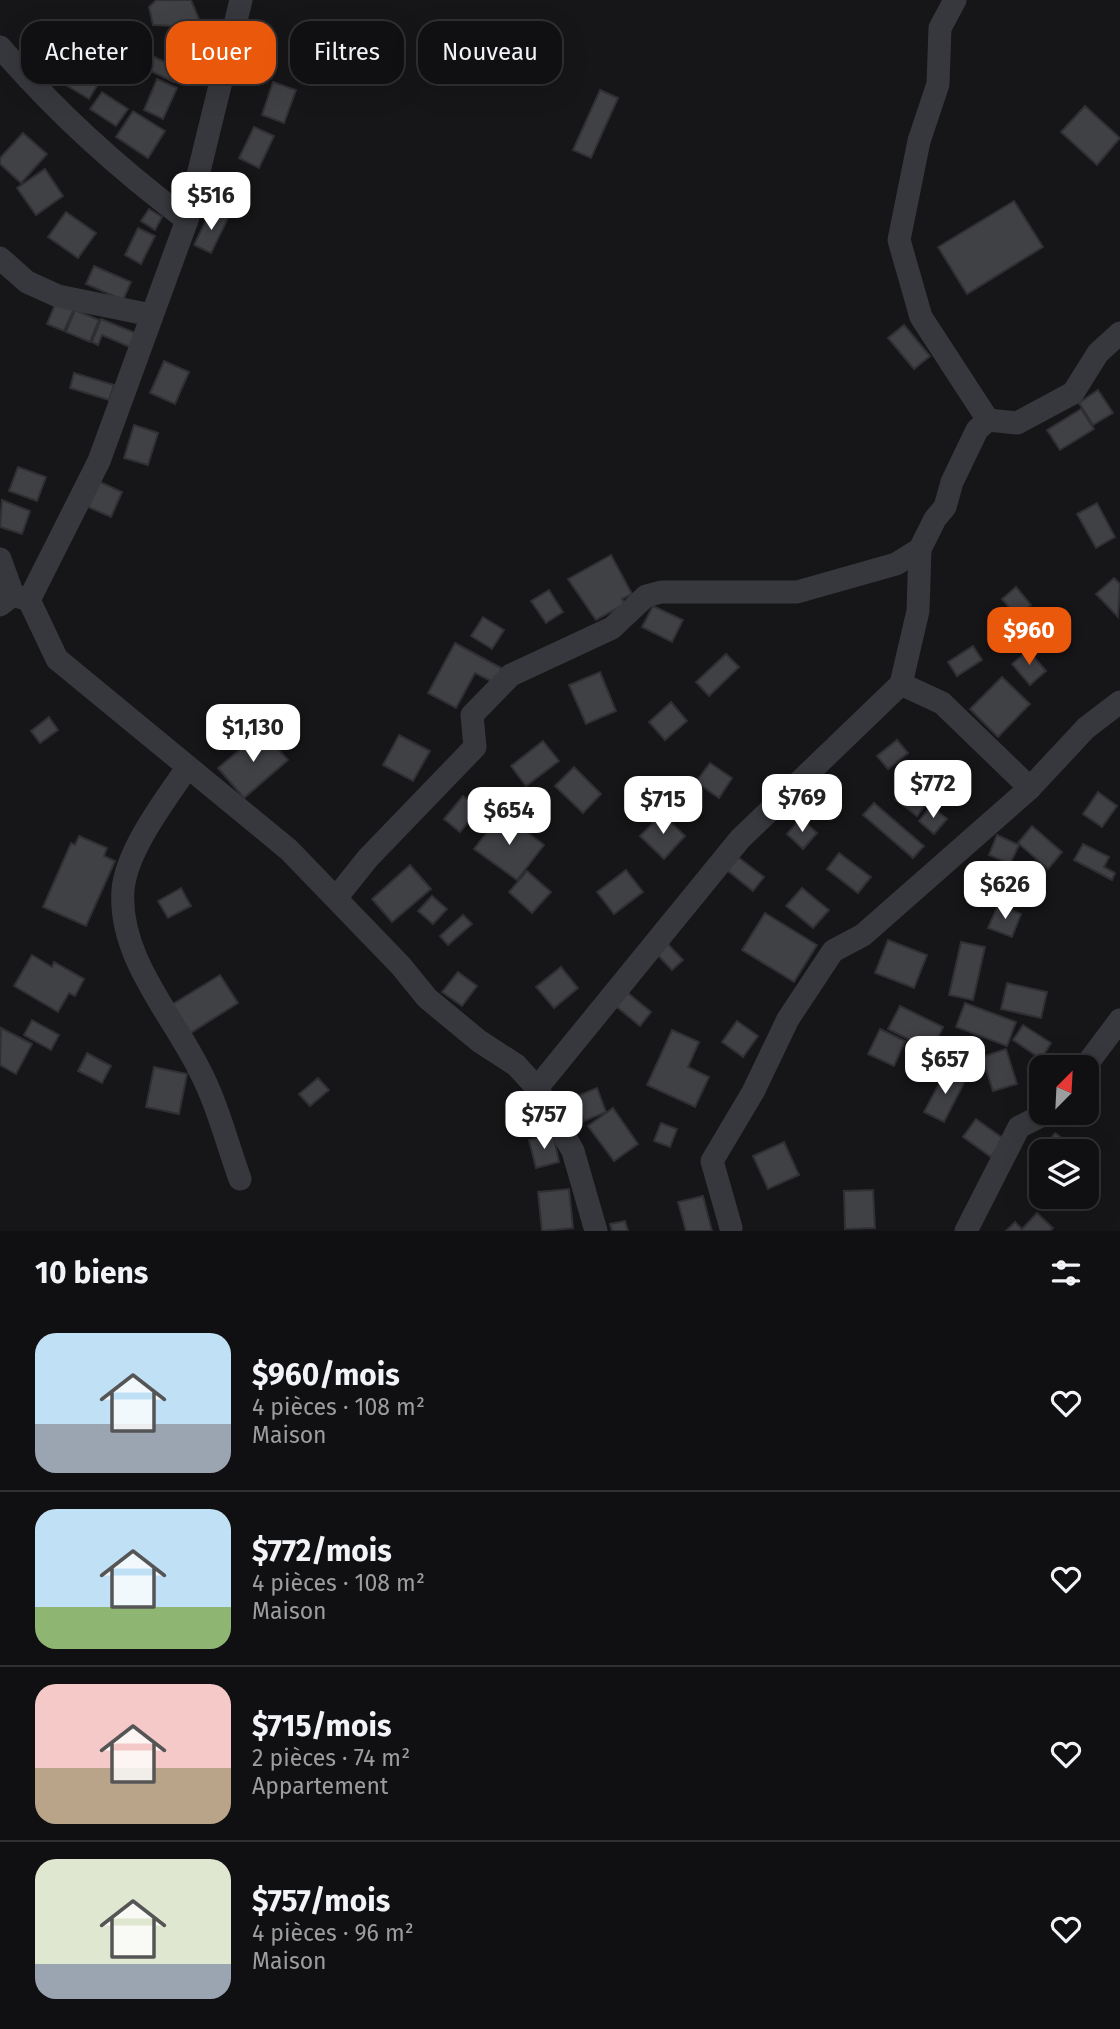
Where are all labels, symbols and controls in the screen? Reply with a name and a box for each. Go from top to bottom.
chip: Acheter [21,21,152,84]
chip: Louer [166,21,276,84]
chip: Filtres [290,21,404,84]
chip: Nouveau [418,21,562,84]
pin: $516 [170,173,252,232]
text: $516 [187,181,235,209]
pin: $960 [988,608,1070,667]
text: $960 [1003,616,1055,644]
pin: $1,130 [196,704,310,764]
text: $1,130 [222,713,284,741]
pin: $772 [892,760,974,820]
text: $772 [910,769,956,797]
pin: $769 [761,774,843,834]
pin: $715 [622,776,704,836]
text: $769 [778,783,826,811]
text: $715 [640,785,686,813]
pin: $654 [468,788,550,847]
text: $654 [484,796,534,824]
pin: $626 [964,862,1046,921]
text: $626 [980,870,1030,898]
pin: $657 [904,1036,986,1096]
text: $657 [921,1045,969,1073]
north arrow [1029,1055,1099,1125]
map controls [1029,1055,1099,1209]
pin: $757 [503,1092,585,1151]
text: $757 [521,1100,567,1128]
button: layers [1029,1139,1099,1209]
icon: filters [1047,1254,1085,1292]
text: 10 biens [35,1255,148,1291]
text: $960/mois [252,1357,400,1393]
icon: home [91,1361,175,1445]
icon: heart [1047,1384,1085,1422]
text: 4 pièces · 108 m² [252,1393,425,1421]
text: Maison [252,1421,327,1449]
text: $772/mois [252,1533,392,1569]
icon: home [91,1537,175,1621]
icon: heart [1047,1560,1085,1598]
text: 4 pièces · 108 m² [252,1569,425,1597]
text: Maison [252,1597,327,1625]
text: $715/mois [252,1708,391,1744]
icon: home [91,1712,175,1796]
icon: heart [1047,1735,1085,1773]
text: 2 pièces · 74 m² [252,1744,410,1772]
text: Appartement [252,1772,388,1800]
text: $757/mois [252,1883,390,1919]
icon: home [91,1887,175,1971]
icon: heart [1047,1910,1085,1948]
text: 4 pièces · 96 m² [252,1919,414,1947]
text: Maison [252,1947,327,1975]

